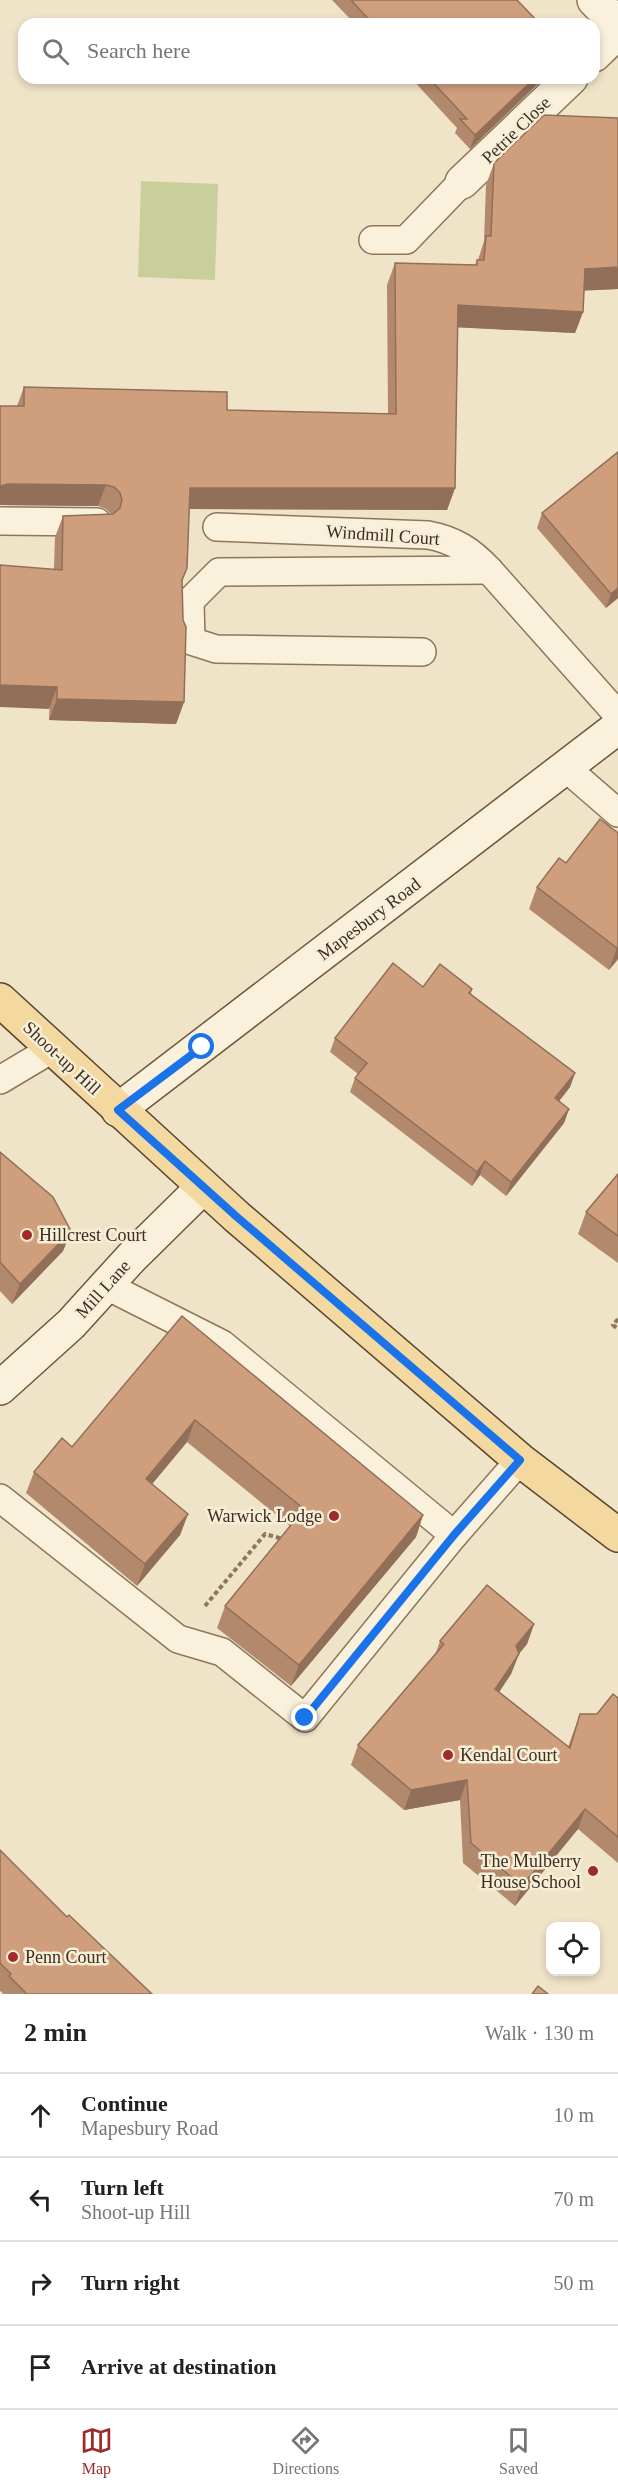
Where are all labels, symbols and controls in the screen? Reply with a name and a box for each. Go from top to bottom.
search box [18,18,600,84]
icon: search [39,35,72,68]
text: Search here [87,38,190,63]
street label: Petrie Close [478,92,554,168]
street label: Windmill Court [326,521,440,549]
street label: Mapesbury Road [314,874,424,964]
street label: Shoot-up Hill [19,1017,105,1099]
route start [188,1033,214,1059]
place label: Hillcrest Court [39,1225,146,1245]
marker: Hillcrest Court [20,1228,34,1242]
street label: Mill Lane [72,1256,134,1322]
place label: Warwick Lodge [207,1506,322,1526]
marker: Warwick Lodge [327,1509,341,1523]
route end [291,1704,317,1730]
place label: Kendal Court [460,1745,557,1765]
marker: Kendal Court [441,1748,455,1762]
place label: The Mulberry House School [481,1851,581,1892]
marker: The Mulberry House School [586,1864,600,1878]
map controls [546,1922,600,1976]
button: locate [546,1922,600,1976]
place label: Penn Court [25,1947,107,1967]
marker: Penn Court [6,1950,20,1964]
text: 2 min [24,2018,87,2047]
text: Walk · 130 m [485,2022,594,2044]
text: Continue [81,2091,168,2116]
icon: ahead [24,2099,57,2132]
text: 10 m [553,2104,594,2126]
text: Mapesbury Road [81,2117,218,2139]
text: Turn left [81,2175,164,2200]
icon: left [24,2183,57,2216]
text: 70 m [553,2188,594,2210]
text: Shoot-up Hill [81,2201,190,2223]
icon: right [24,2267,57,2300]
text: Turn right [81,2270,180,2295]
text: 50 m [553,2272,594,2294]
icon: arrive [24,2351,57,2384]
text: Arrive at destination [81,2354,277,2379]
tab: Map [80,2424,113,2478]
tab: Directions [273,2424,339,2478]
tab: Saved [499,2424,538,2478]

